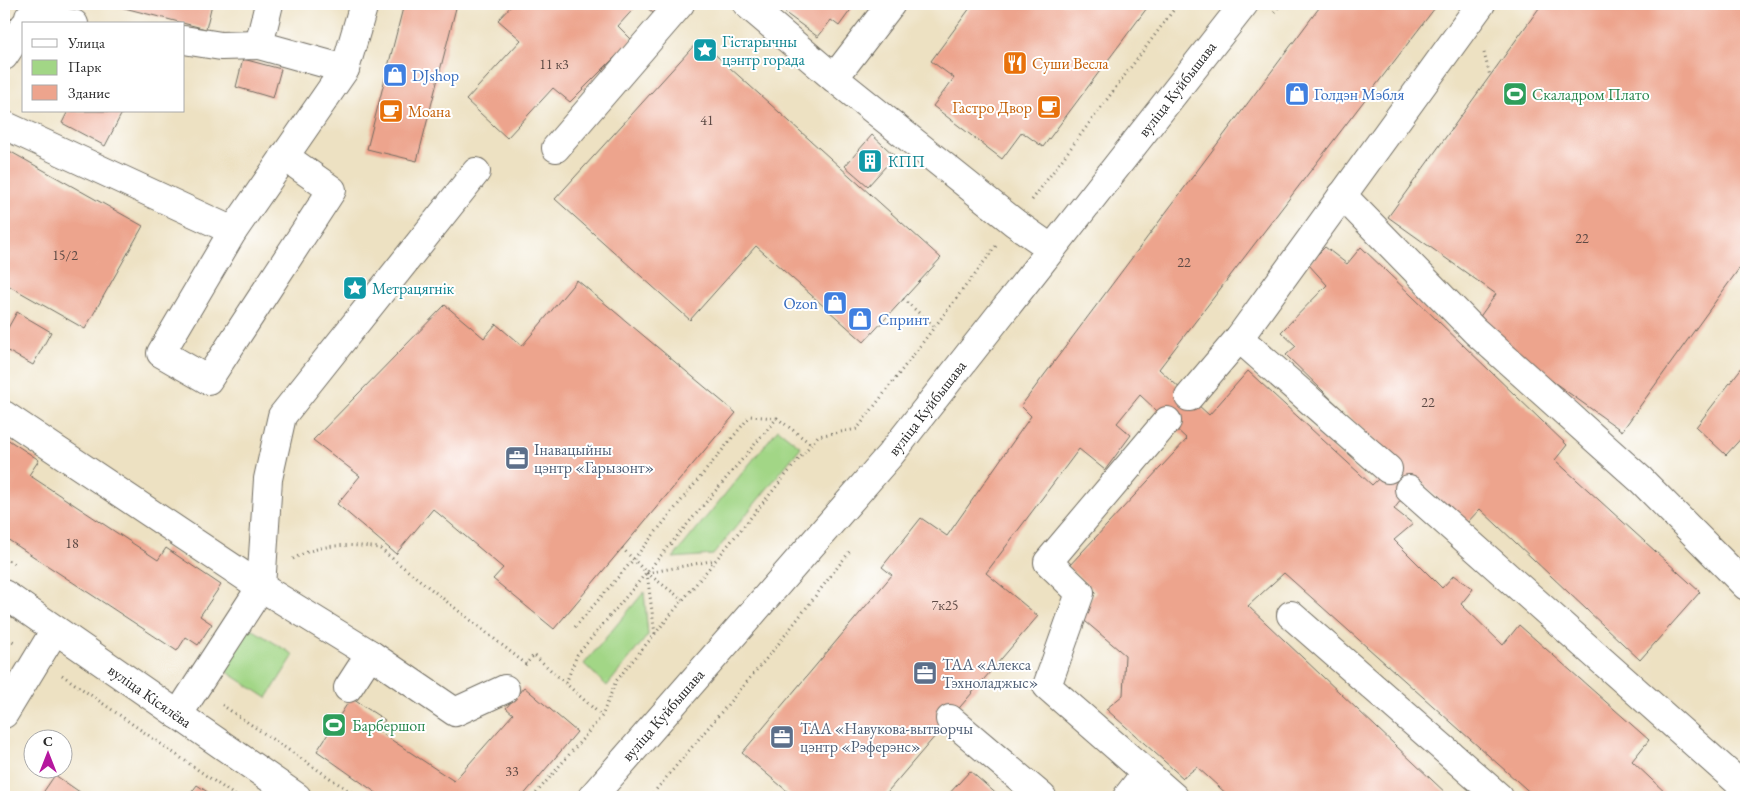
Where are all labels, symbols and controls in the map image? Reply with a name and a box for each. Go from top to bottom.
legend [22,22,185,112]
place label: Гістарычны цэнтр горада [722,31,805,70]
text: Улица [67,33,105,52]
street label: вуліца Куйбышава [1133,36,1221,141]
place icon: Гістарычны цэнтр горада [692,37,718,63]
restaurant icon: Суши Весла [1002,50,1028,76]
place label: Суши Весла [1032,53,1109,74]
house number: 11 к3 [539,55,569,73]
text: Парк [68,57,101,76]
shop icon: DJshop [382,62,408,88]
place label: DJshop [412,65,459,86]
shop icon: Голдэн Мэбля [1284,81,1310,107]
sports icon: Скаладром Плато [1502,81,1528,107]
text: Здание [68,83,110,102]
place label: Голдэн Мэбля [1314,84,1404,105]
place label: Скаладром Плато [1532,84,1650,105]
cafe icon: Гастро Двор [1036,94,1062,120]
place label: Гастро Двор [952,97,1032,118]
cafe icon: Моана [378,98,404,124]
place label: Моана [408,101,451,122]
house number: 41 [700,111,714,129]
building icon: КПП [857,148,883,174]
place label: КПП [888,151,925,172]
house number: 22 [1575,229,1589,247]
house number: 15/2 [52,246,78,264]
house number: 22 [1177,253,1191,271]
place icon: Метрацягнік [342,275,368,301]
place label: Метрацягнік [372,278,455,299]
shop icon: Ozon [822,290,848,316]
place label: Ozon [783,293,819,314]
shop icon: Спринт [847,306,873,332]
place label: Спринт [878,309,929,330]
street label: вуліца Куйбышава [883,355,971,460]
house number: 22 [1421,393,1435,411]
place label: Інавацыйны цэнтр «Гарызонт» [534,439,654,478]
office icon: Інавацыйны цэнтр «Гарызонт» [504,445,530,471]
house number: 18 [65,534,79,552]
house number: 7к25 [932,596,958,614]
place label: ТАА «Алекса Тэхноладжыс» [942,654,1038,693]
street label: вуліца Кісялёва [104,659,197,733]
office icon: ТАА «Алекса Тэхноладжыс» [912,660,938,686]
street label: вуліца Куйбышава [617,664,709,766]
sports icon: Барбершоп [321,712,347,738]
place label: Барбершоп [352,715,425,736]
place label: ТАА «Навукова-вытворчы цэнтр «Рэферэнс» [800,718,973,757]
office icon: ТАА «Навукова-вытворчы цэнтр «Рэферэнс» [769,724,795,750]
north arrow [22,728,72,778]
text: С [43,732,53,750]
house number: 33 [505,762,519,780]

